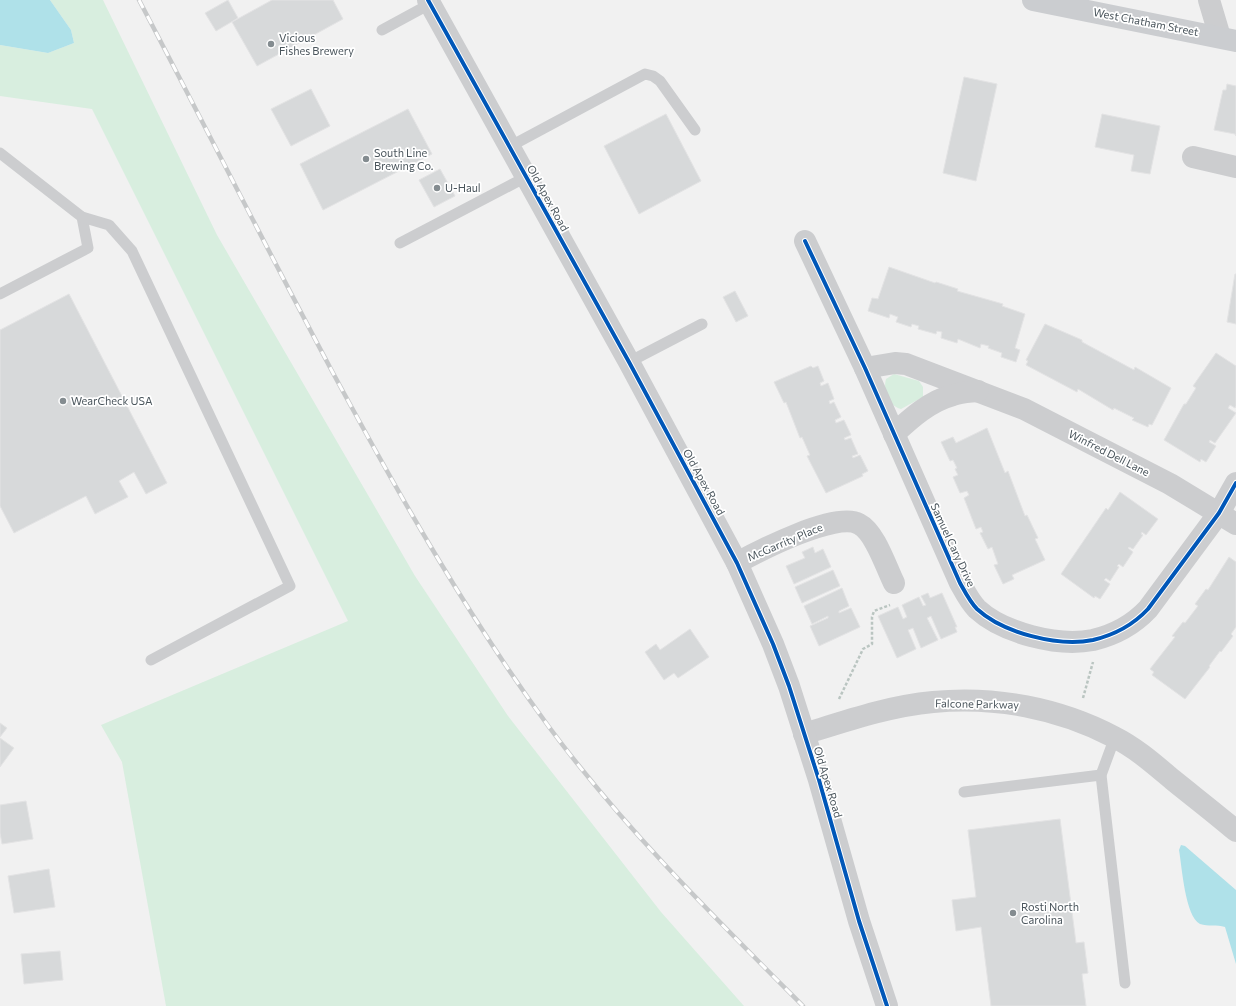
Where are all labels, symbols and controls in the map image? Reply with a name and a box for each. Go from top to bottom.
street label: West Chatham Street [1092,5,1200,38]
place label: Vicious Fishes Brewery [279,31,354,57]
marker: Vicious Fishes Brewery [266,39,276,49]
place label: South Line Brewing Co. [374,146,434,172]
marker: South Line Brewing Co. [361,154,371,164]
street label: Old Apex Road [525,162,572,233]
place label: U-Haul [445,181,481,194]
marker: U-Haul [432,183,442,193]
place label: WearCheck USA [71,394,153,407]
marker: WearCheck USA [58,396,68,406]
street label: Winfred Dell Lane [1067,427,1152,479]
street label: Old Apex Road [681,446,728,517]
street label: Samuel Cary Drive [928,501,979,589]
street label: McGarrity Place [745,520,825,563]
street label: Falcone Parkway [935,696,1019,711]
street label: Old Apex Road [811,745,845,819]
place label: Rosti North Carolina [1021,900,1079,926]
marker: Rosti North Carolina [1008,908,1018,918]

